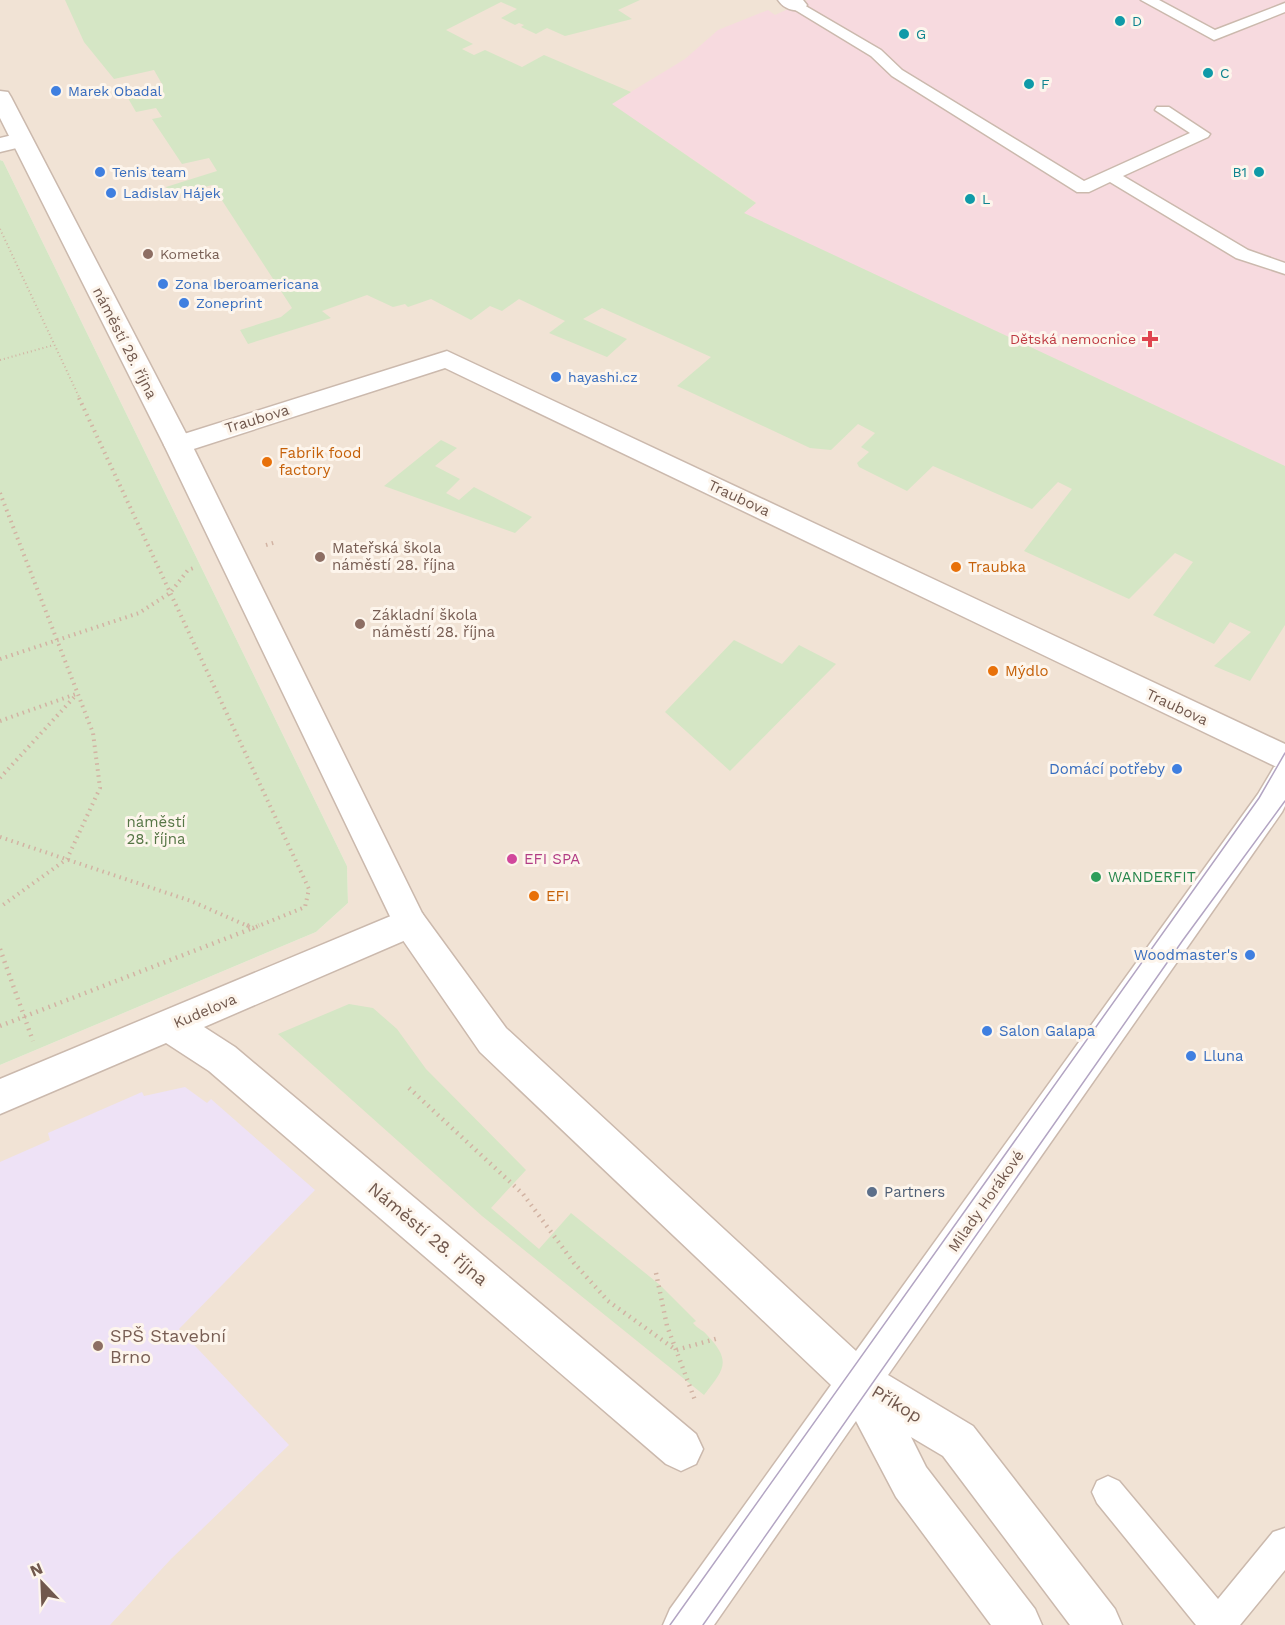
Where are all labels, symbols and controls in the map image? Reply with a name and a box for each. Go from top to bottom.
place label: D [1132,13,1142,29]
marker: D [1113,14,1127,28]
place label: G [916,26,926,42]
marker: G [897,27,911,41]
place label: C [1220,65,1230,81]
marker: C [1201,66,1215,80]
place label: F [1041,76,1050,92]
marker: F [1022,77,1036,91]
place label: Marek Obadal [68,83,163,99]
marker: Marek Obadal [49,84,63,98]
place label: Tenis team [112,164,186,180]
place label: B1 [1232,164,1247,180]
marker: Tenis team [93,165,107,179]
marker: B1 [1252,165,1266,179]
place label: Ladislav Hájek [123,185,221,201]
marker: Ladislav Hájek [104,186,118,200]
place label: L [982,191,990,207]
marker: L [963,192,977,206]
place label: Kometka [160,246,220,262]
marker: Kometka [141,247,155,261]
place label: Zona Iberoamericana [175,276,319,292]
marker: Zona Iberoamericana [156,277,170,291]
street label: náměstí 28. října [89,284,161,402]
place label: Zoneprint [196,295,262,311]
marker: Zoneprint [177,296,191,310]
marker: Dětská nemocnice [1141,330,1159,348]
place label: Dětská nemocnice [1010,331,1136,347]
place label: hayashi.cz [568,369,638,385]
marker: hayashi.cz [549,370,563,384]
street label: Traubova [223,401,292,437]
place label: Fabrik food factory [279,444,362,479]
marker: Fabrik food factory [260,455,274,469]
street label: Traubova [705,476,773,520]
place label: Mateřská škola náměstí 28. října [332,539,455,574]
marker: Mateřská škola náměstí 28. října [313,550,327,564]
place label: Traubka [968,558,1026,576]
marker: Traubka [949,560,963,574]
place label: Základní škola náměstí 28. října [372,606,495,641]
marker: Základní škola náměstí 28. října [353,617,367,631]
place label: Mýdlo [1005,662,1049,680]
marker: Mýdlo [986,664,1000,678]
street label: Traubova [1143,685,1211,729]
place label: Domácí potřeby [1049,760,1165,778]
marker: Domácí potřeby [1170,762,1184,776]
park label: náměstí 28. října [127,813,186,848]
place label: EFI SPA [524,850,580,868]
marker: EFI SPA [505,852,519,866]
place label: WANDERFIT [1108,868,1196,886]
marker: WANDERFIT [1089,870,1103,884]
place label: EFI [546,887,569,905]
marker: EFI [527,889,541,903]
place label: Woodmaster's [1134,946,1238,964]
marker: Woodmaster's [1243,948,1257,962]
street label: Kudelova [171,990,240,1032]
place label: Salon Galapa [999,1022,1096,1040]
marker: Salon Galapa [980,1024,994,1038]
place label: Lluna [1203,1047,1244,1065]
marker: Lluna [1184,1049,1198,1063]
street label: Milady Horákové [944,1147,1028,1255]
street label: Náměstí 28. října [364,1178,492,1290]
place label: Partners [884,1183,945,1201]
marker: Partners [865,1185,879,1199]
place label: SPŠ Stavební Brno [110,1325,226,1367]
marker: SPŠ Stavební Brno [91,1339,105,1353]
street label: Příkop [868,1380,926,1427]
north arrow [12,1553,72,1613]
text: N [27,1559,46,1581]

